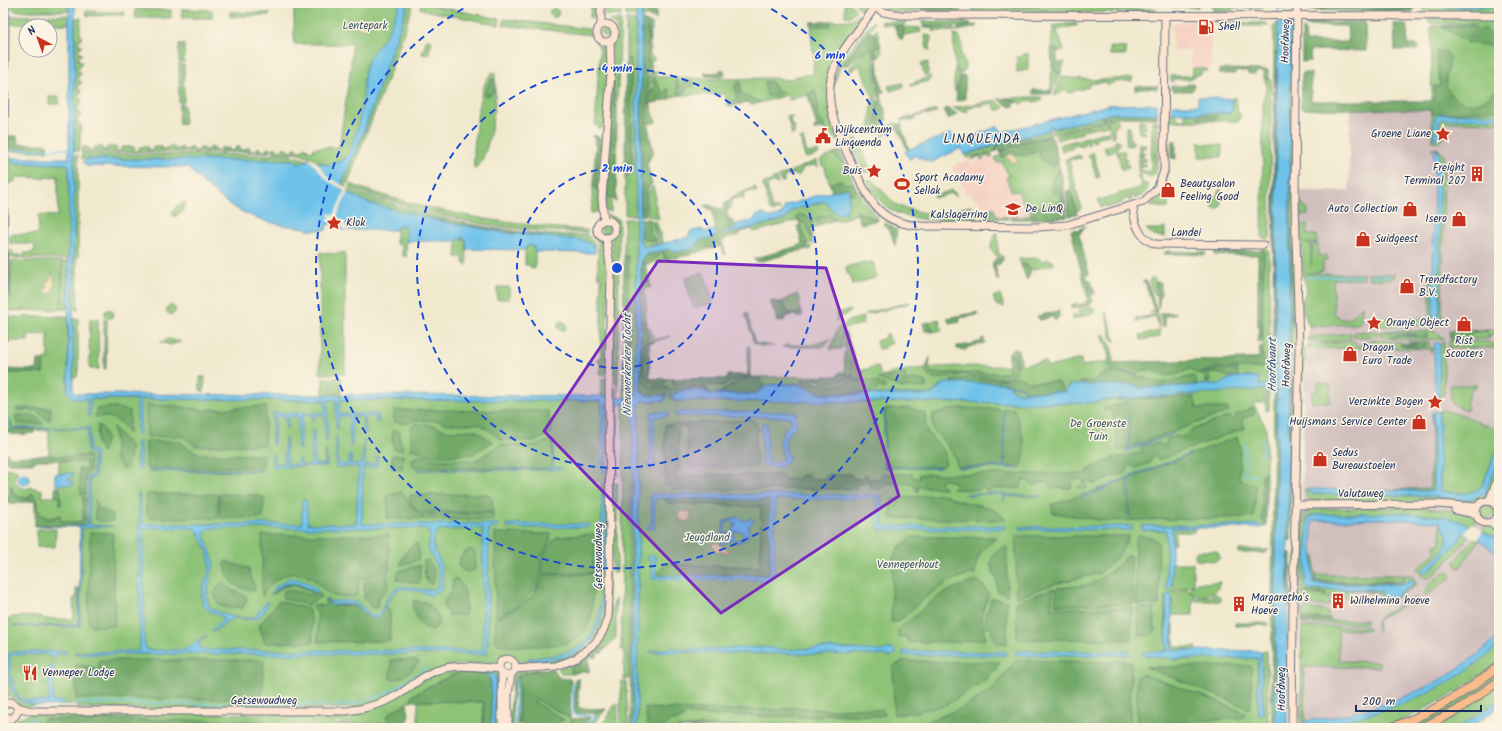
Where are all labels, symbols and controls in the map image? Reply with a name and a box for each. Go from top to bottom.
park label: Lentepark [342,17,388,35]
north arrow [18,18,58,58]
fuel station icon: Shell [1197,18,1215,36]
place label: Shell [1218,18,1240,36]
street label: Hoofdweg [1277,19,1295,63]
text: N [24,22,41,40]
text: 6 min [815,46,846,65]
text: 4 min [602,59,633,78]
place label: Wijkcentrum Linquenda [835,121,892,152]
place label: Groene Liane [1371,125,1431,143]
place icon: Groene Liane [1434,125,1452,143]
public building icon: Wijkcentrum Linquenda [814,127,832,145]
district label: LINQUENDA [943,129,1021,150]
text: 2 min [601,159,633,178]
place label: Freight Terminal 207 [1404,159,1466,190]
place label: Buis [842,162,862,180]
place icon: Buis [865,162,883,180]
building icon: Freight Terminal 207 [1468,165,1486,183]
place label: Sport Acadamy Sellak [914,169,985,200]
sports icon: Sport Acadamy Sellak [893,175,911,193]
place label: Beautysalon Feeling Good [1180,175,1239,206]
shop icon: Beautysalon Feeling Good [1159,181,1177,199]
school or university icon: De LinQ [1004,200,1022,218]
place label: De LinQ [1025,200,1063,218]
place label: Auto Collection [1328,200,1398,218]
shop icon: Auto Collection [1401,200,1419,218]
street label: Kalslagerring [930,206,988,224]
place label: Isero [1425,210,1447,228]
shop icon: Isero [1450,210,1468,228]
place icon: Klok [325,214,343,232]
place label: Klok [346,214,366,232]
street label: Landei [1171,224,1201,242]
shop icon: Suidgeest [1354,230,1372,248]
place label: Suidgeest [1375,230,1419,248]
centre of rings [610,261,624,275]
place label: Trendfactory B.V. [1419,271,1478,302]
shop icon: Trendfactory B.V. [1398,277,1416,295]
water label: Nieuwerkerker Tocht [618,311,637,416]
place icon: Oranje Object [1365,314,1383,332]
place label: Oranje Object [1386,314,1450,332]
shop icon: Rist Scooters [1455,315,1473,333]
place label: Rist Scooters [1445,332,1483,363]
water label: Hoofdvaart [1263,335,1282,392]
place label: Dragon Euro Trade [1362,339,1412,370]
street label: Hoofdweg [1278,343,1296,387]
shop icon: Dragon Euro Trade [1341,345,1359,363]
place label: Verzinkte Bogen [1348,393,1423,411]
place icon: Verzinkte Bogen [1426,393,1444,411]
place label: Huijsmans Service Center [1289,413,1408,431]
shop icon: Huijsmans Service Center [1410,413,1428,431]
park label: De Groenste Tuin [1070,415,1126,446]
place label: Sedus Bureaustoelen [1332,444,1396,475]
shop icon: Sedus Bureaustoelen [1311,450,1329,468]
street label: Valutaweg [1338,485,1384,503]
street label: Getsewoudweg [590,523,608,589]
park label: Jeugdland [684,529,730,547]
park label: Venneperhout [877,556,940,574]
place label: Margaretha's Hoeve [1251,589,1309,620]
building icon: Wilhelmina hoeve [1329,592,1347,610]
place label: Wilhelmina hoeve [1350,592,1430,610]
building icon: Margaretha's Hoeve [1230,595,1248,613]
restaurant icon: Venneper Lodge [21,664,39,682]
place label: Venneper Lodge [42,664,114,682]
street label: Hoofdweg [1273,667,1291,711]
scale bar [1356,687,1481,713]
street label: Getsewoudweg [231,692,297,710]
text: 200 m [1362,692,1396,711]

